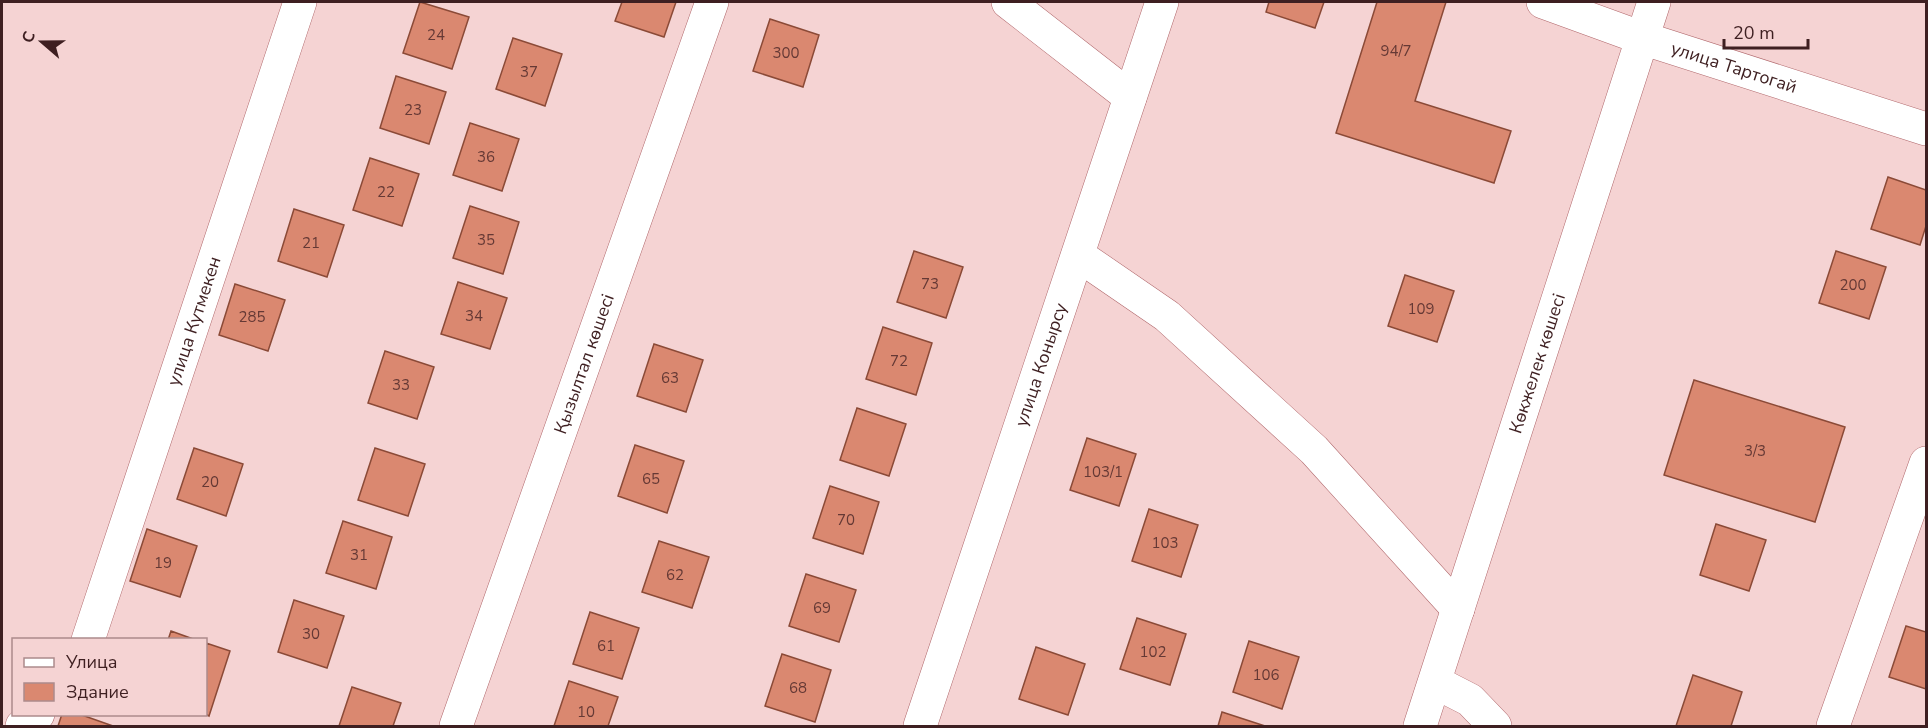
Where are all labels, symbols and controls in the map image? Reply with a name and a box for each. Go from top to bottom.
north arrow [12,12,72,72]
scale bar [1724,12,1808,50]
text: 20 m [1733,21,1775,45]
house number: 24 [427,25,445,45]
text: С [17,28,41,46]
street label: улица Тартогай [1668,36,1800,99]
house number: 94/7 [1380,41,1412,61]
house number: 300 [772,43,800,63]
house number: 37 [520,62,538,82]
house number: 23 [404,100,422,120]
house number: 36 [477,147,495,167]
house number: 22 [377,182,395,202]
house number: 35 [477,230,495,250]
house number: 21 [302,233,320,253]
street label: улица Кутмекен [161,253,227,389]
house number: 73 [921,274,939,294]
house number: 200 [1839,275,1867,295]
street label: Көкжелек көшесі [1503,290,1571,437]
street label: Қызылтал көшесі [548,291,620,437]
street label: улица Конырсу [1009,299,1073,430]
house number: 109 [1407,299,1435,319]
house number: 34 [465,306,483,326]
house number: 285 [238,307,266,327]
house number: 72 [890,351,908,371]
house number: 63 [661,368,679,388]
house number: 33 [392,375,410,395]
house number: 3/3 [1744,441,1766,461]
house number: 103/1 [1083,462,1123,482]
house number: 65 [642,469,660,489]
house number: 20 [201,472,219,492]
house number: 70 [837,510,855,530]
house number: 103 [1151,533,1179,553]
house number: 31 [350,545,368,565]
house number: 19 [154,553,172,573]
house number: 62 [666,565,684,585]
house number: 69 [813,598,831,618]
house number: 30 [302,624,320,644]
house number: 61 [597,636,615,656]
legend [12,638,207,716]
house number: 102 [1139,642,1167,662]
text: Улица [65,650,117,674]
house number: 106 [1252,665,1280,685]
house number: 68 [789,678,807,698]
text: Здание [66,680,129,704]
house number: 10 [577,702,595,722]

